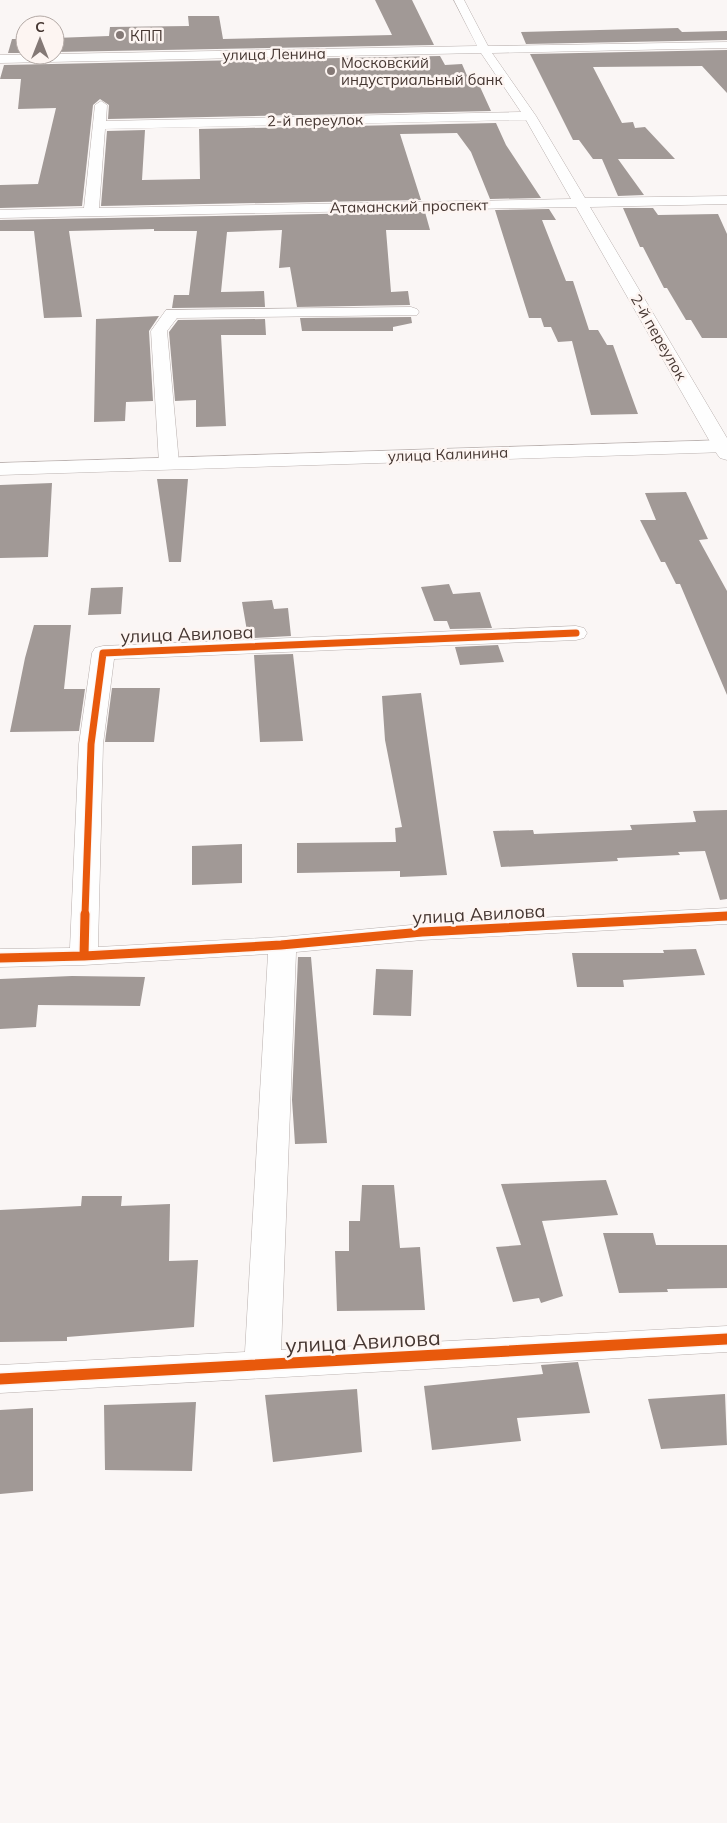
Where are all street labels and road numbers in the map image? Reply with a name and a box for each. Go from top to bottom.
street label: улица Ленина [222,44,326,64]
street label: 2-й переулок [267,110,364,130]
street label: Атаманский проспект [330,195,489,217]
street label: 2-й переулок [627,291,692,384]
street label: улица Калинина [388,442,508,466]
street label: улица Авилова [120,620,254,648]
street label: улица Авилова [412,899,546,929]
street label: улица Авилова [285,1324,441,1358]

